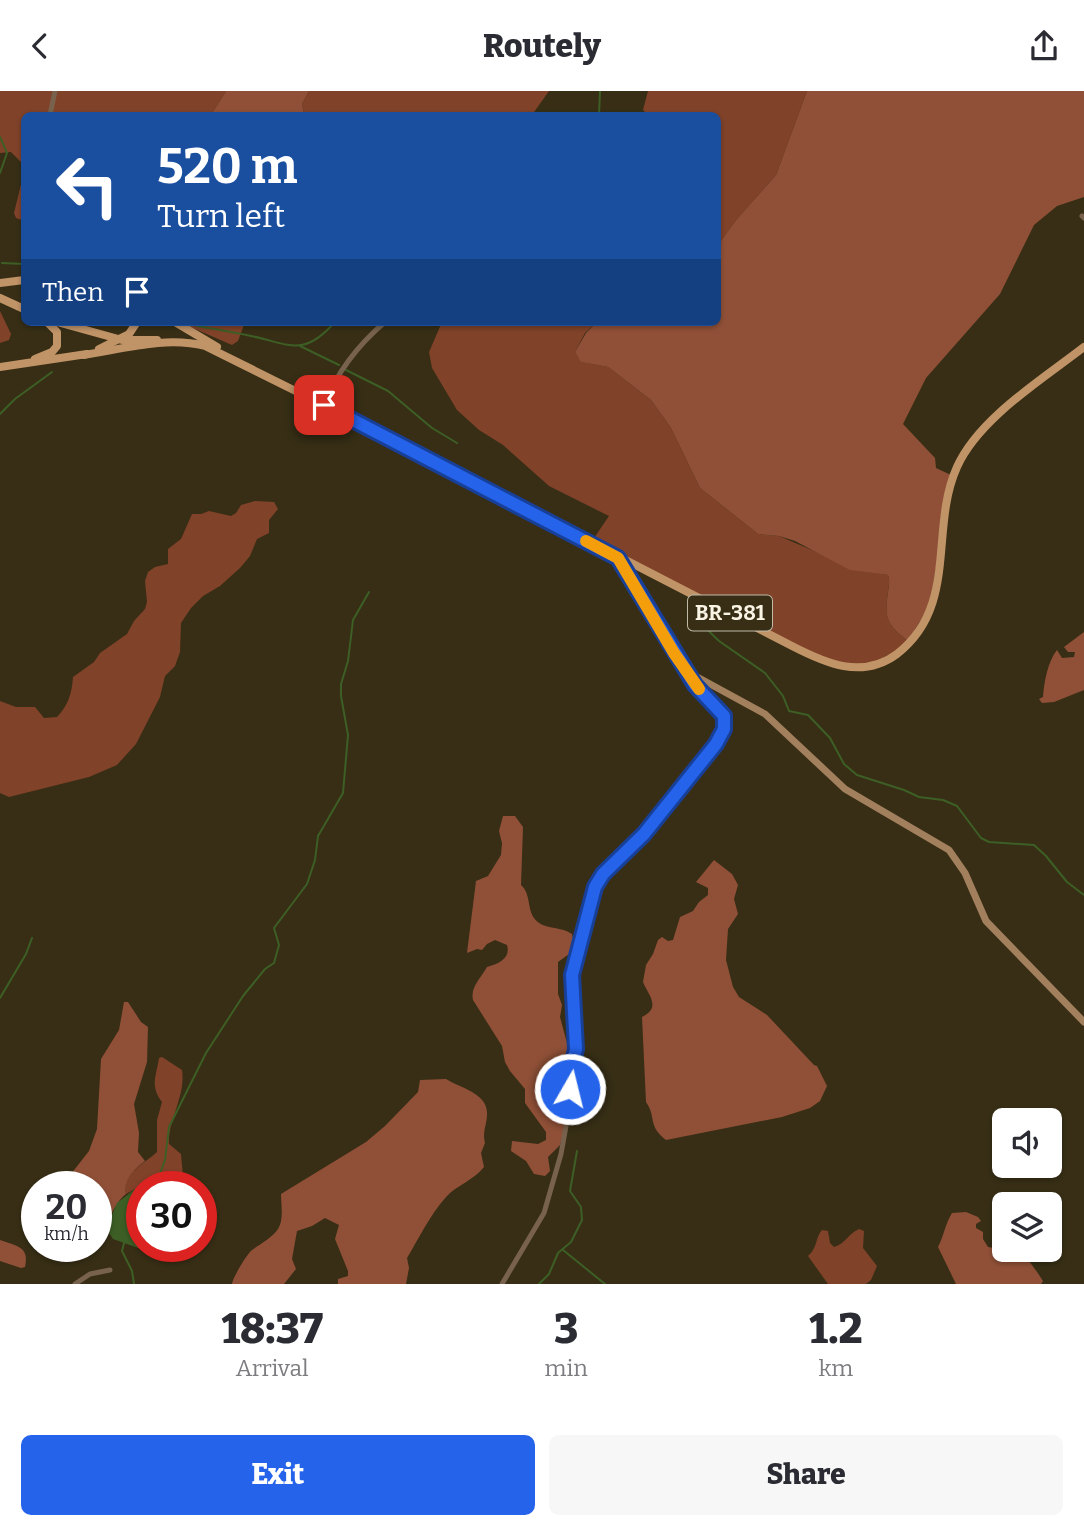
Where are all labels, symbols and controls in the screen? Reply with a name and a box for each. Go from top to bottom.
icon: back [21,27,59,65]
text: Routely [483,27,601,65]
icon: share [1025,27,1063,65]
text: 520 m [157,137,297,196]
icon: left [42,140,133,231]
text: Turn left [157,197,285,235]
icon: arrive [118,273,156,311]
text: Then [42,277,104,308]
pin [294,375,354,435]
icon: arrive [305,386,343,424]
road number: BR-381 [688,595,772,631]
position arrow [533,1052,607,1126]
map controls [992,1108,1062,1262]
button: sound [992,1108,1062,1178]
speed limit sign: 30 [126,1171,217,1262]
text: 20 [46,1186,87,1228]
button: layers [992,1192,1062,1262]
text: km/h [44,1223,89,1245]
text: 18:37 [221,1304,323,1354]
text: 3 [554,1304,578,1354]
text: 1.2 [809,1304,863,1354]
text: Arrival [236,1354,309,1382]
text: min [545,1354,588,1382]
text: km [819,1354,853,1382]
button: Exit [21,1435,535,1515]
button: Share [549,1435,1063,1515]

